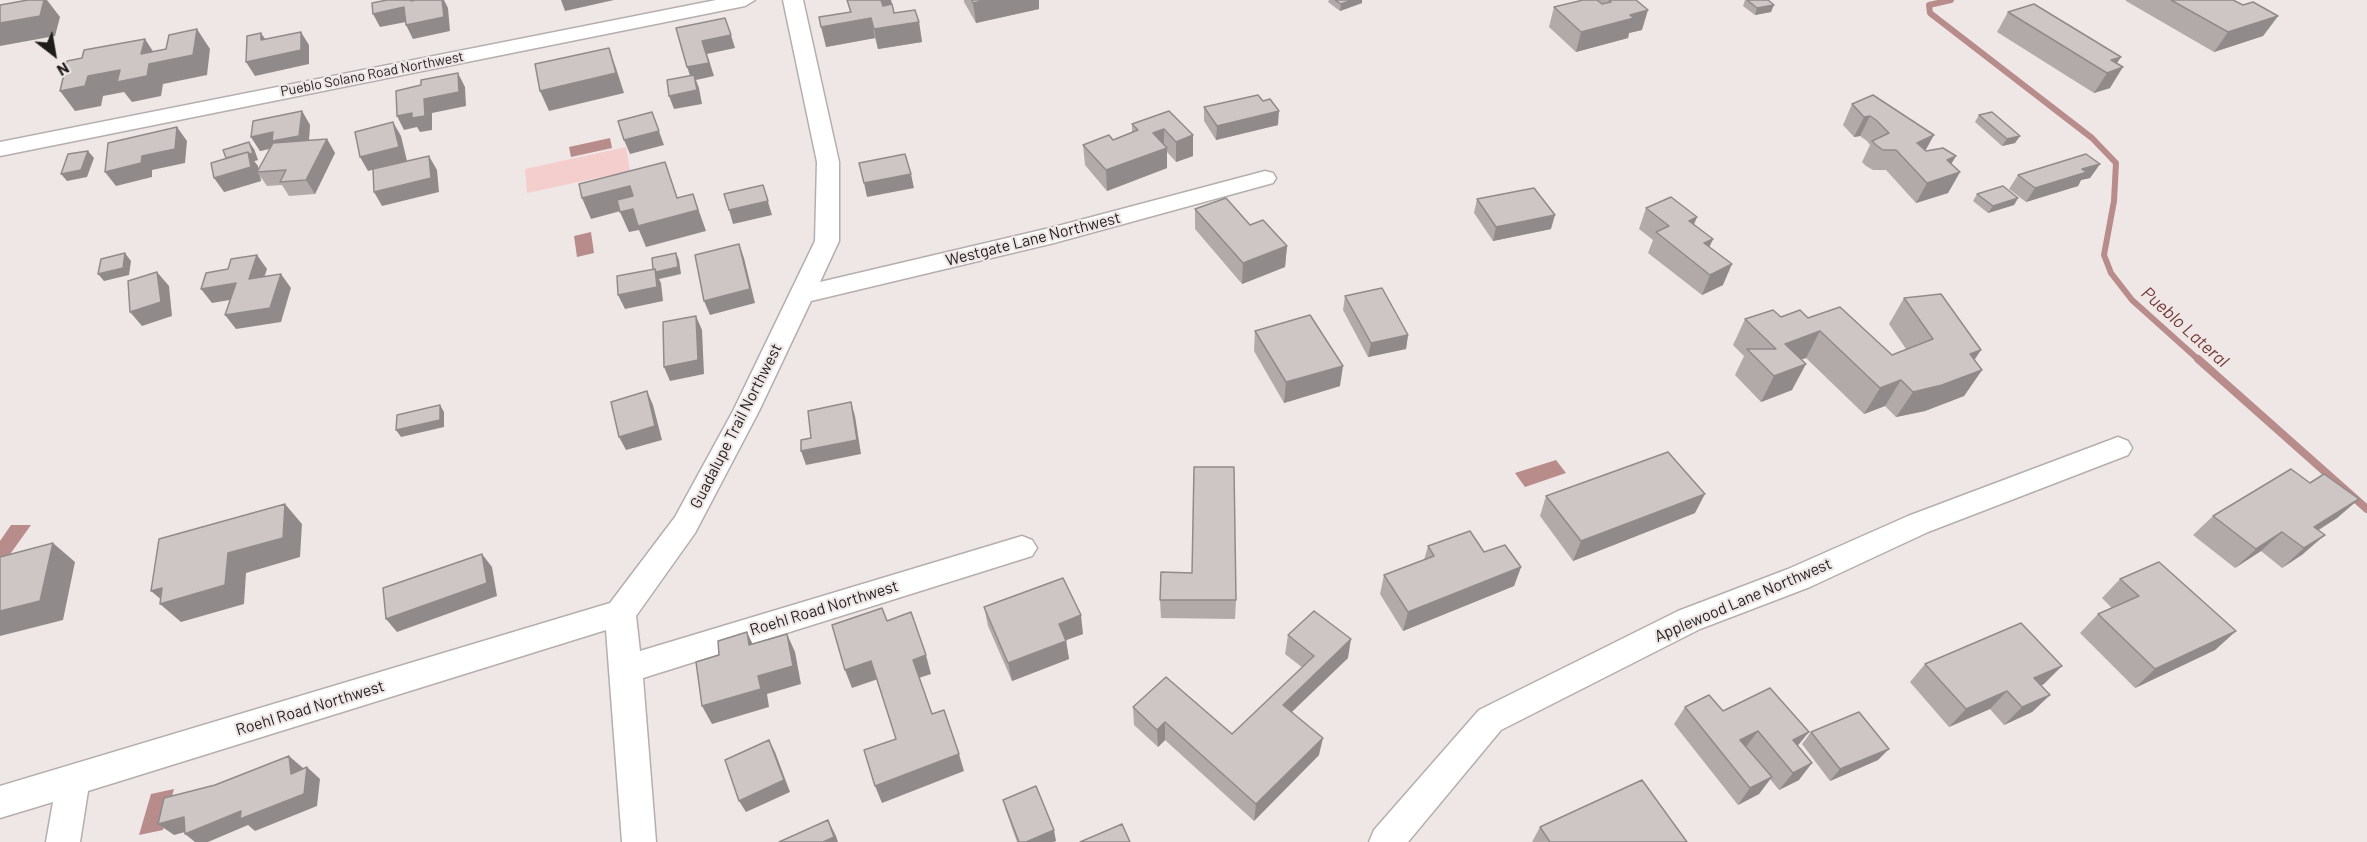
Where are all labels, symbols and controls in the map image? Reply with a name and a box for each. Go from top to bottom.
north arrow [24,24,84,84]
street label: Pueblo Solano Road Northwest [279,48,465,100]
text: N [54,59,73,81]
street label: Westgate Lane Northwest [944,208,1122,270]
water label: Pueblo Lateral [2137,282,2233,372]
street label: Guadalupe Trail Northwest [686,340,786,512]
street label: Applewood Lane Northwest [1652,554,1834,646]
street label: Roehl Road Northwest [748,576,900,640]
street label: Roehl Road Northwest [234,676,386,740]

